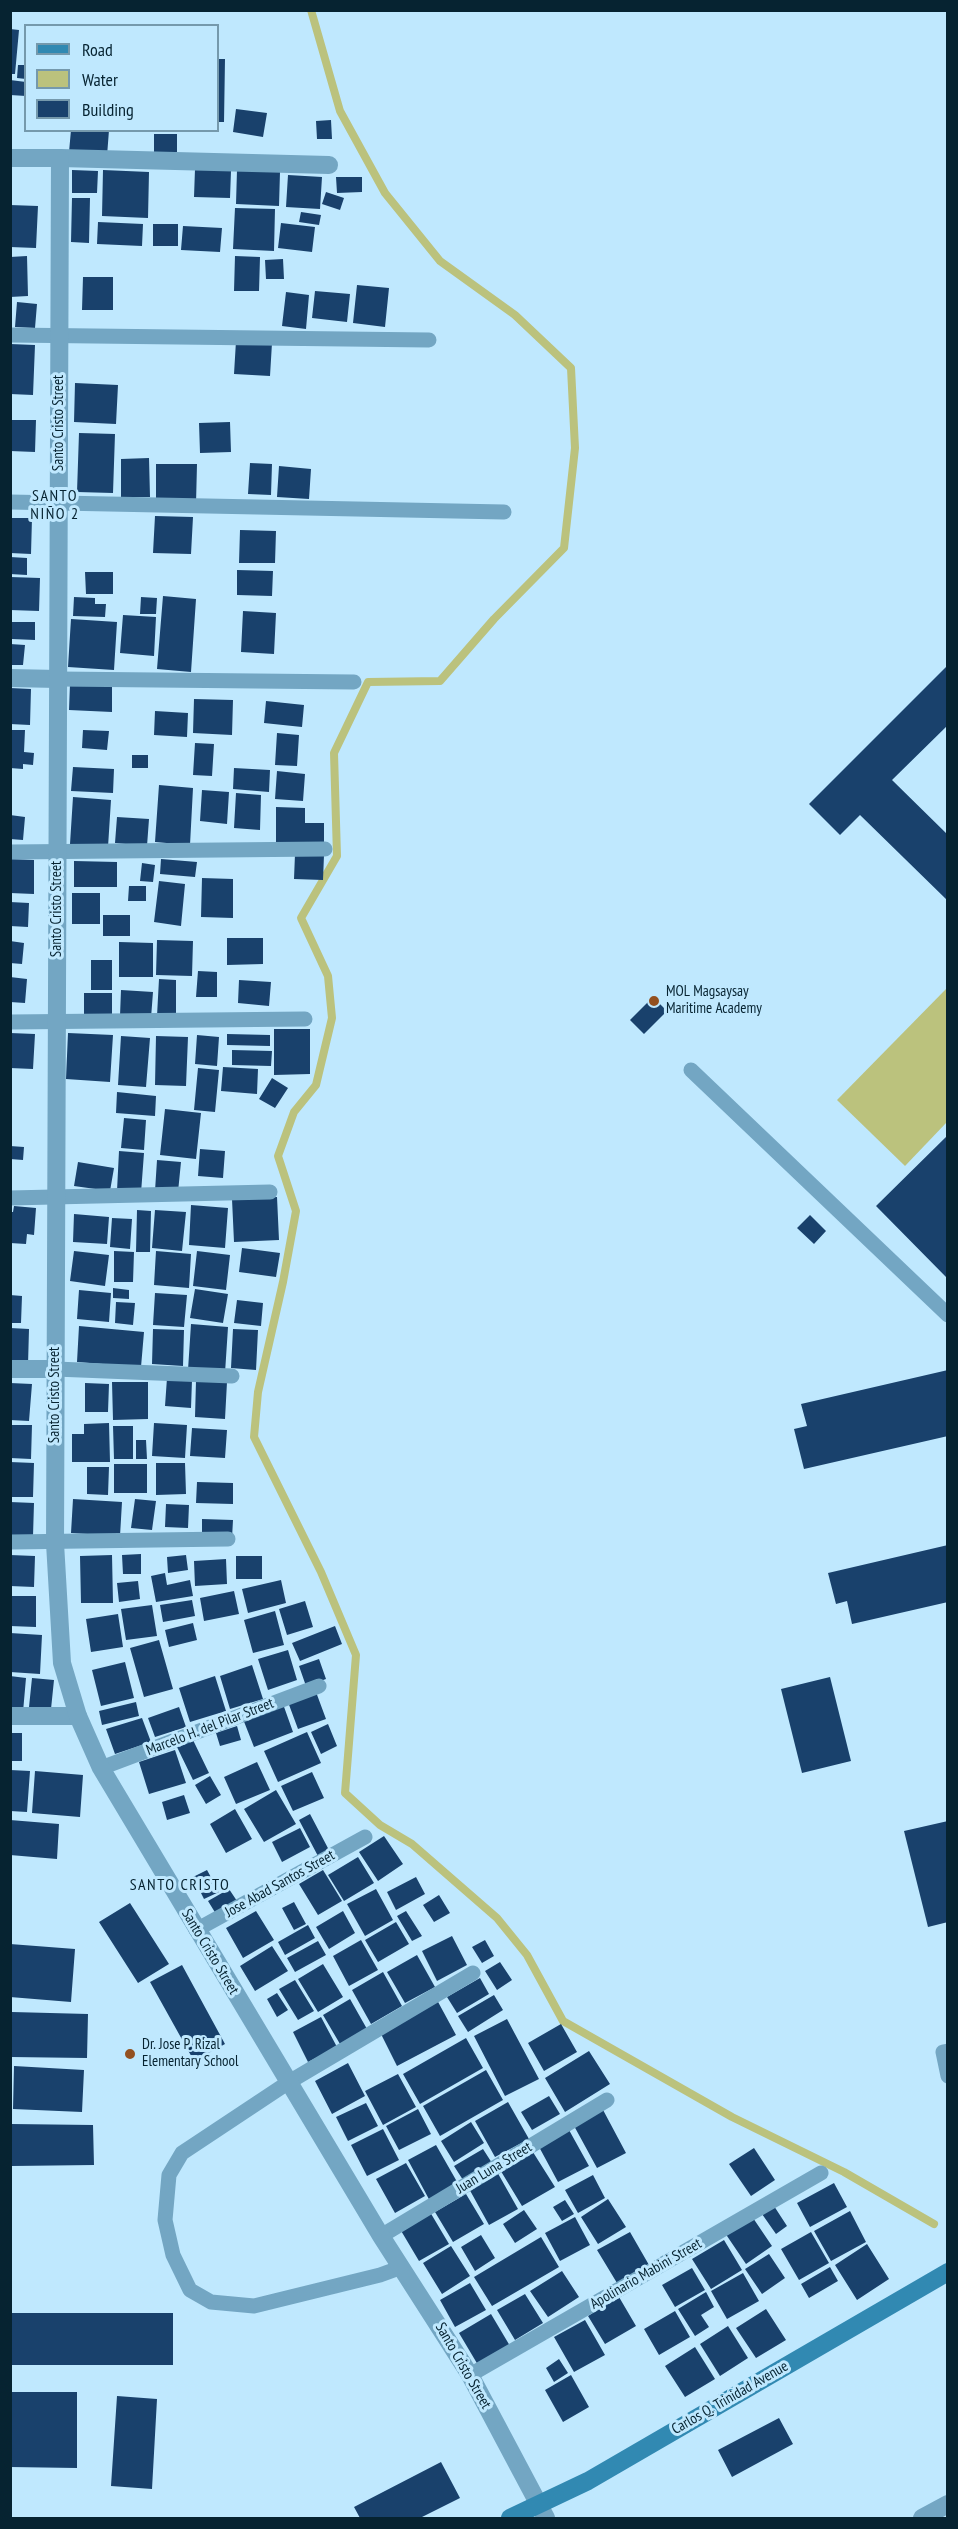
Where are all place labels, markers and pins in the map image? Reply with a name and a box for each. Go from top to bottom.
place label: MOL Magsaysay Maritime Academy [666,983,762,1018]
marker: MOL Magsaysay Maritime Academy [647,994,661,1008]
place label: Dr. Jose P. Rizal Elementary School [142,2036,239,2071]
marker: Dr. Jose P. Rizal Elementary School [123,2047,137,2061]

